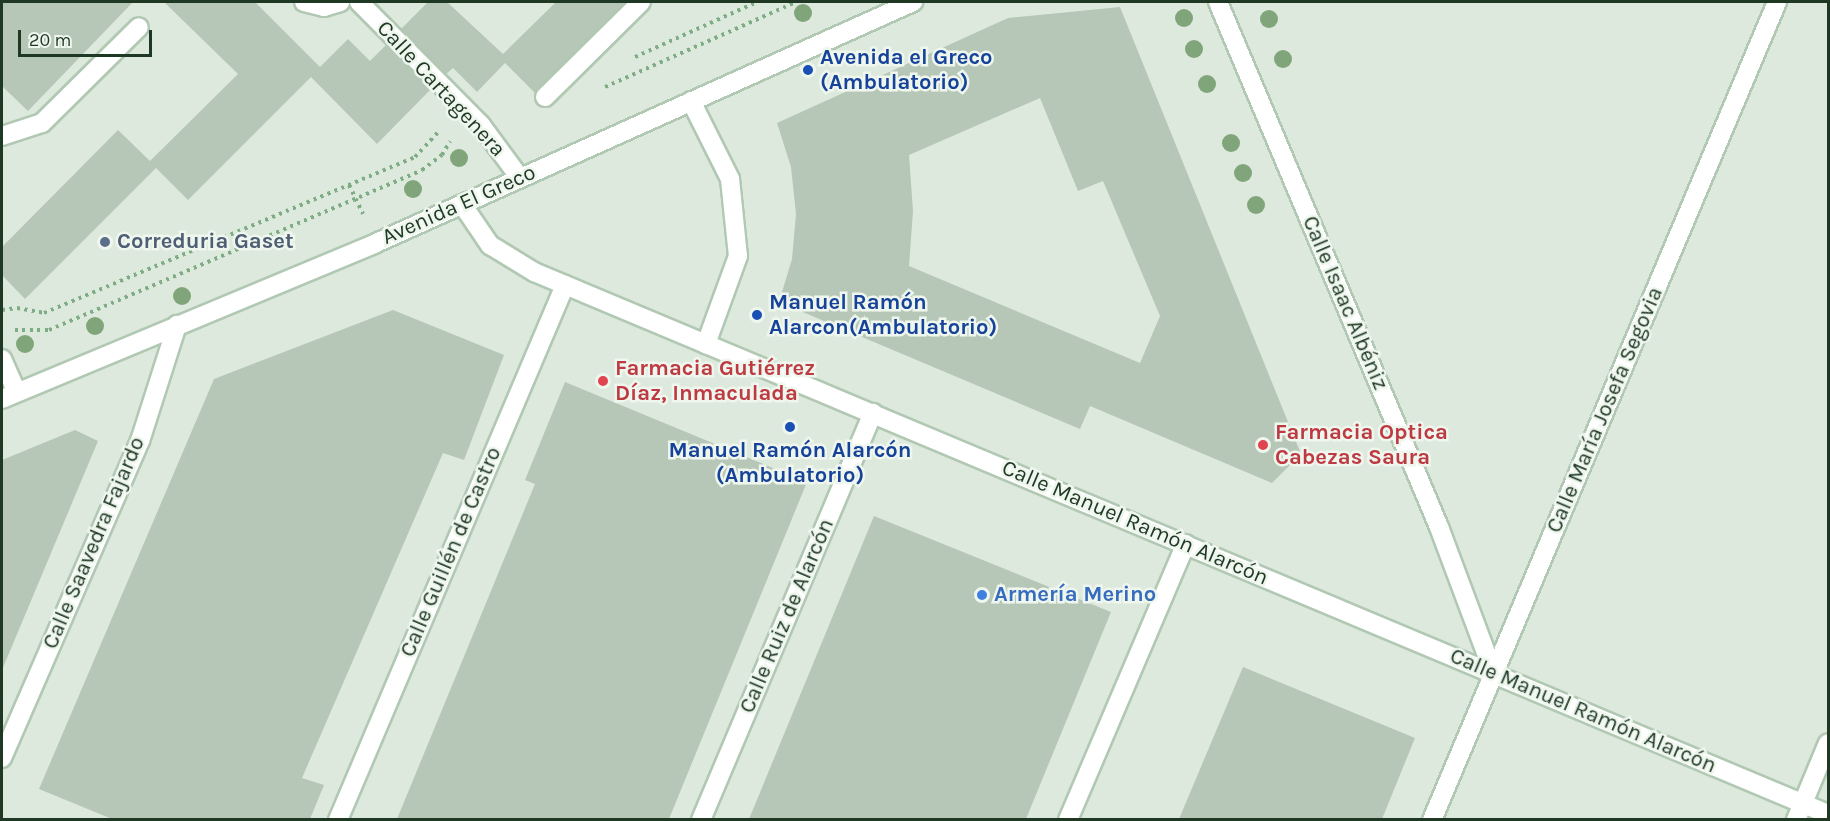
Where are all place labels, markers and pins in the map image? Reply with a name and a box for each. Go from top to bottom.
place label: Avenida el Greco (Ambulatorio) [820,44,992,96]
marker: Avenida el Greco (Ambulatorio) [801,63,815,77]
place label: Correduria Gaset [117,229,294,255]
marker: Correduria Gaset [98,235,112,249]
place label: Manuel Ramón Alarcon(Ambulatorio) [769,289,997,340]
marker: Manuel Ramón Alarcon(Ambulatorio) [750,308,764,322]
place label: Farmacia Gutiérrez Díaz, Inmaculada [615,355,815,406]
marker: Farmacia Gutiérrez Díaz, Inmaculada [596,374,610,388]
place label: Farmacia Optica Cabezas Saura [1275,419,1448,470]
marker: Manuel Ramón Alarcón (Ambulatorio) [783,420,797,434]
place label: Manuel Ramón Alarcón (Ambulatorio) [669,437,911,488]
marker: Farmacia Optica Cabezas Saura [1256,438,1270,452]
place label: Armería Merino [994,582,1156,608]
marker: Armería Merino [975,588,989,602]

